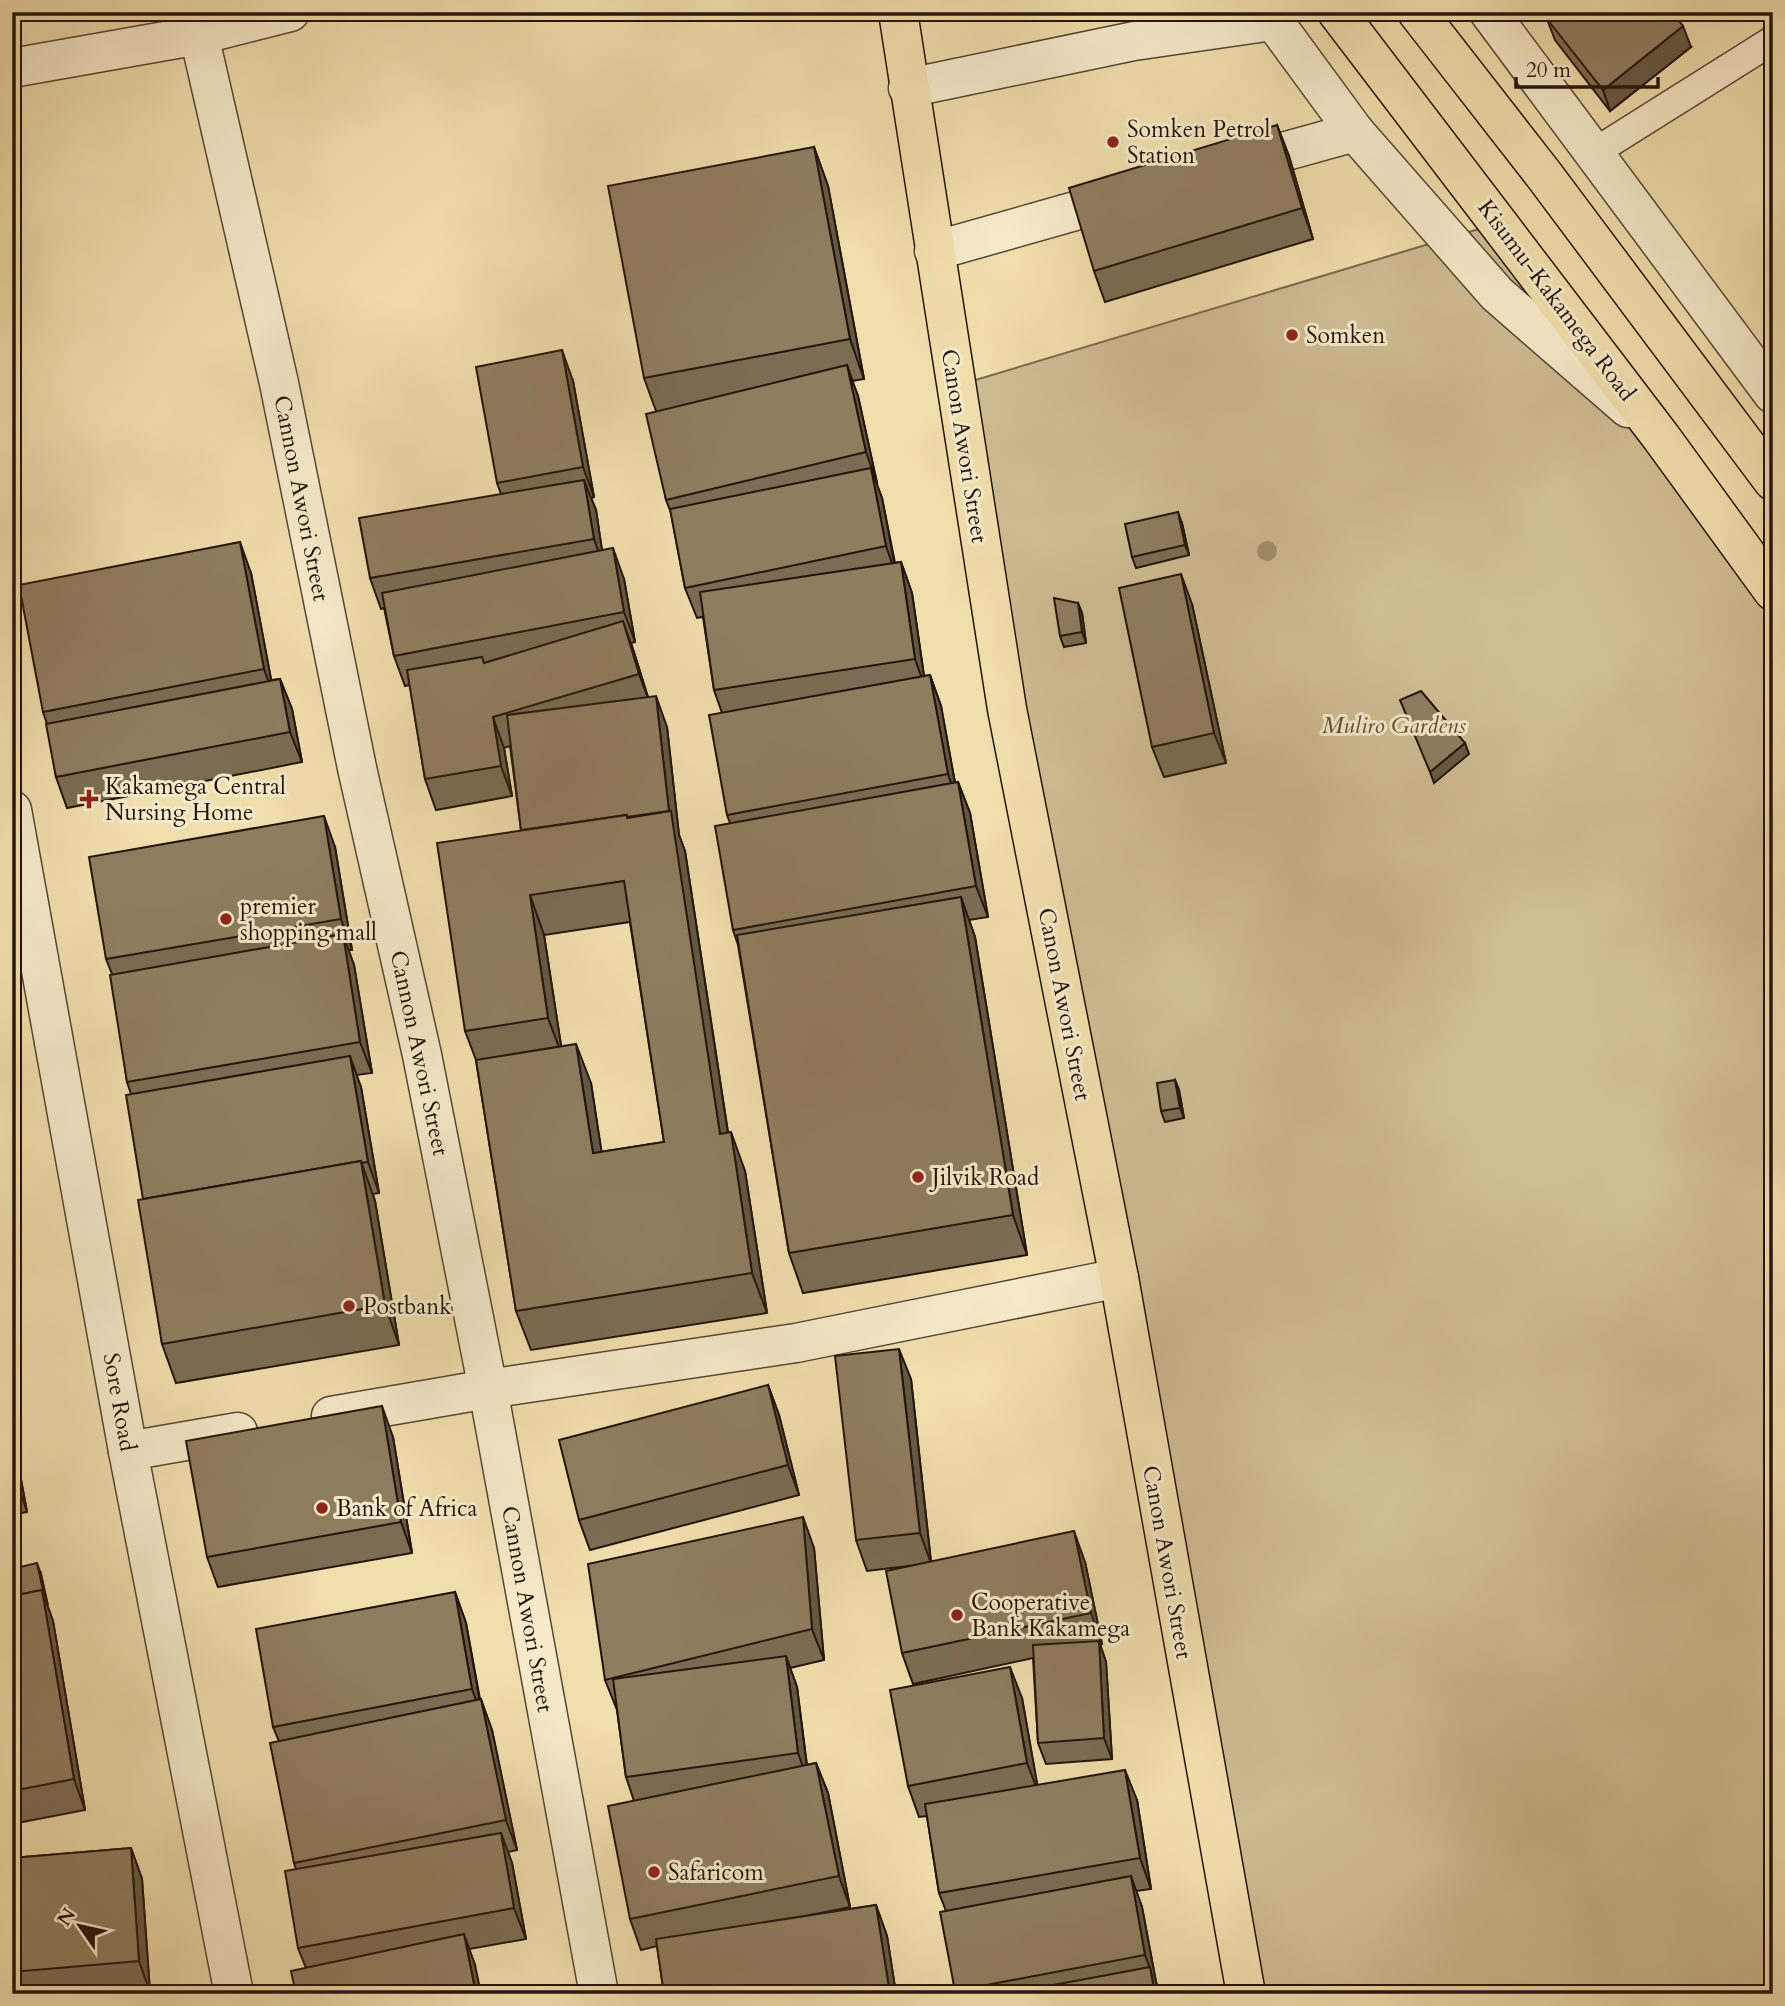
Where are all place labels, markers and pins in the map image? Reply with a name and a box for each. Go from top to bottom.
place label: Somken Petrol Station [1127,114,1271,171]
marker: Somken Petrol Station [1105,134,1121,150]
place label: Somken [1306,320,1385,351]
marker: Somken [1284,327,1300,343]
place label: Kakamega Central Nursing Home [105,771,286,828]
marker: Kakamega Central Nursing Home [79,789,99,809]
place label: premier shopping mall [240,891,377,948]
marker: premier shopping mall [218,911,234,927]
place label: Jilvik Road [929,1162,1040,1193]
marker: Jilvik Road [910,1169,926,1185]
place label: Postbank [363,1291,452,1322]
marker: Postbank [341,1298,357,1314]
place label: Bank of Africa [336,1493,477,1524]
marker: Bank of Africa [314,1500,330,1516]
place label: Cooperative Bank Kakamega [971,1587,1130,1644]
marker: Cooperative Bank Kakamega [949,1607,965,1623]
place label: Safaricom [668,1857,764,1888]
marker: Safaricom [646,1864,662,1880]

